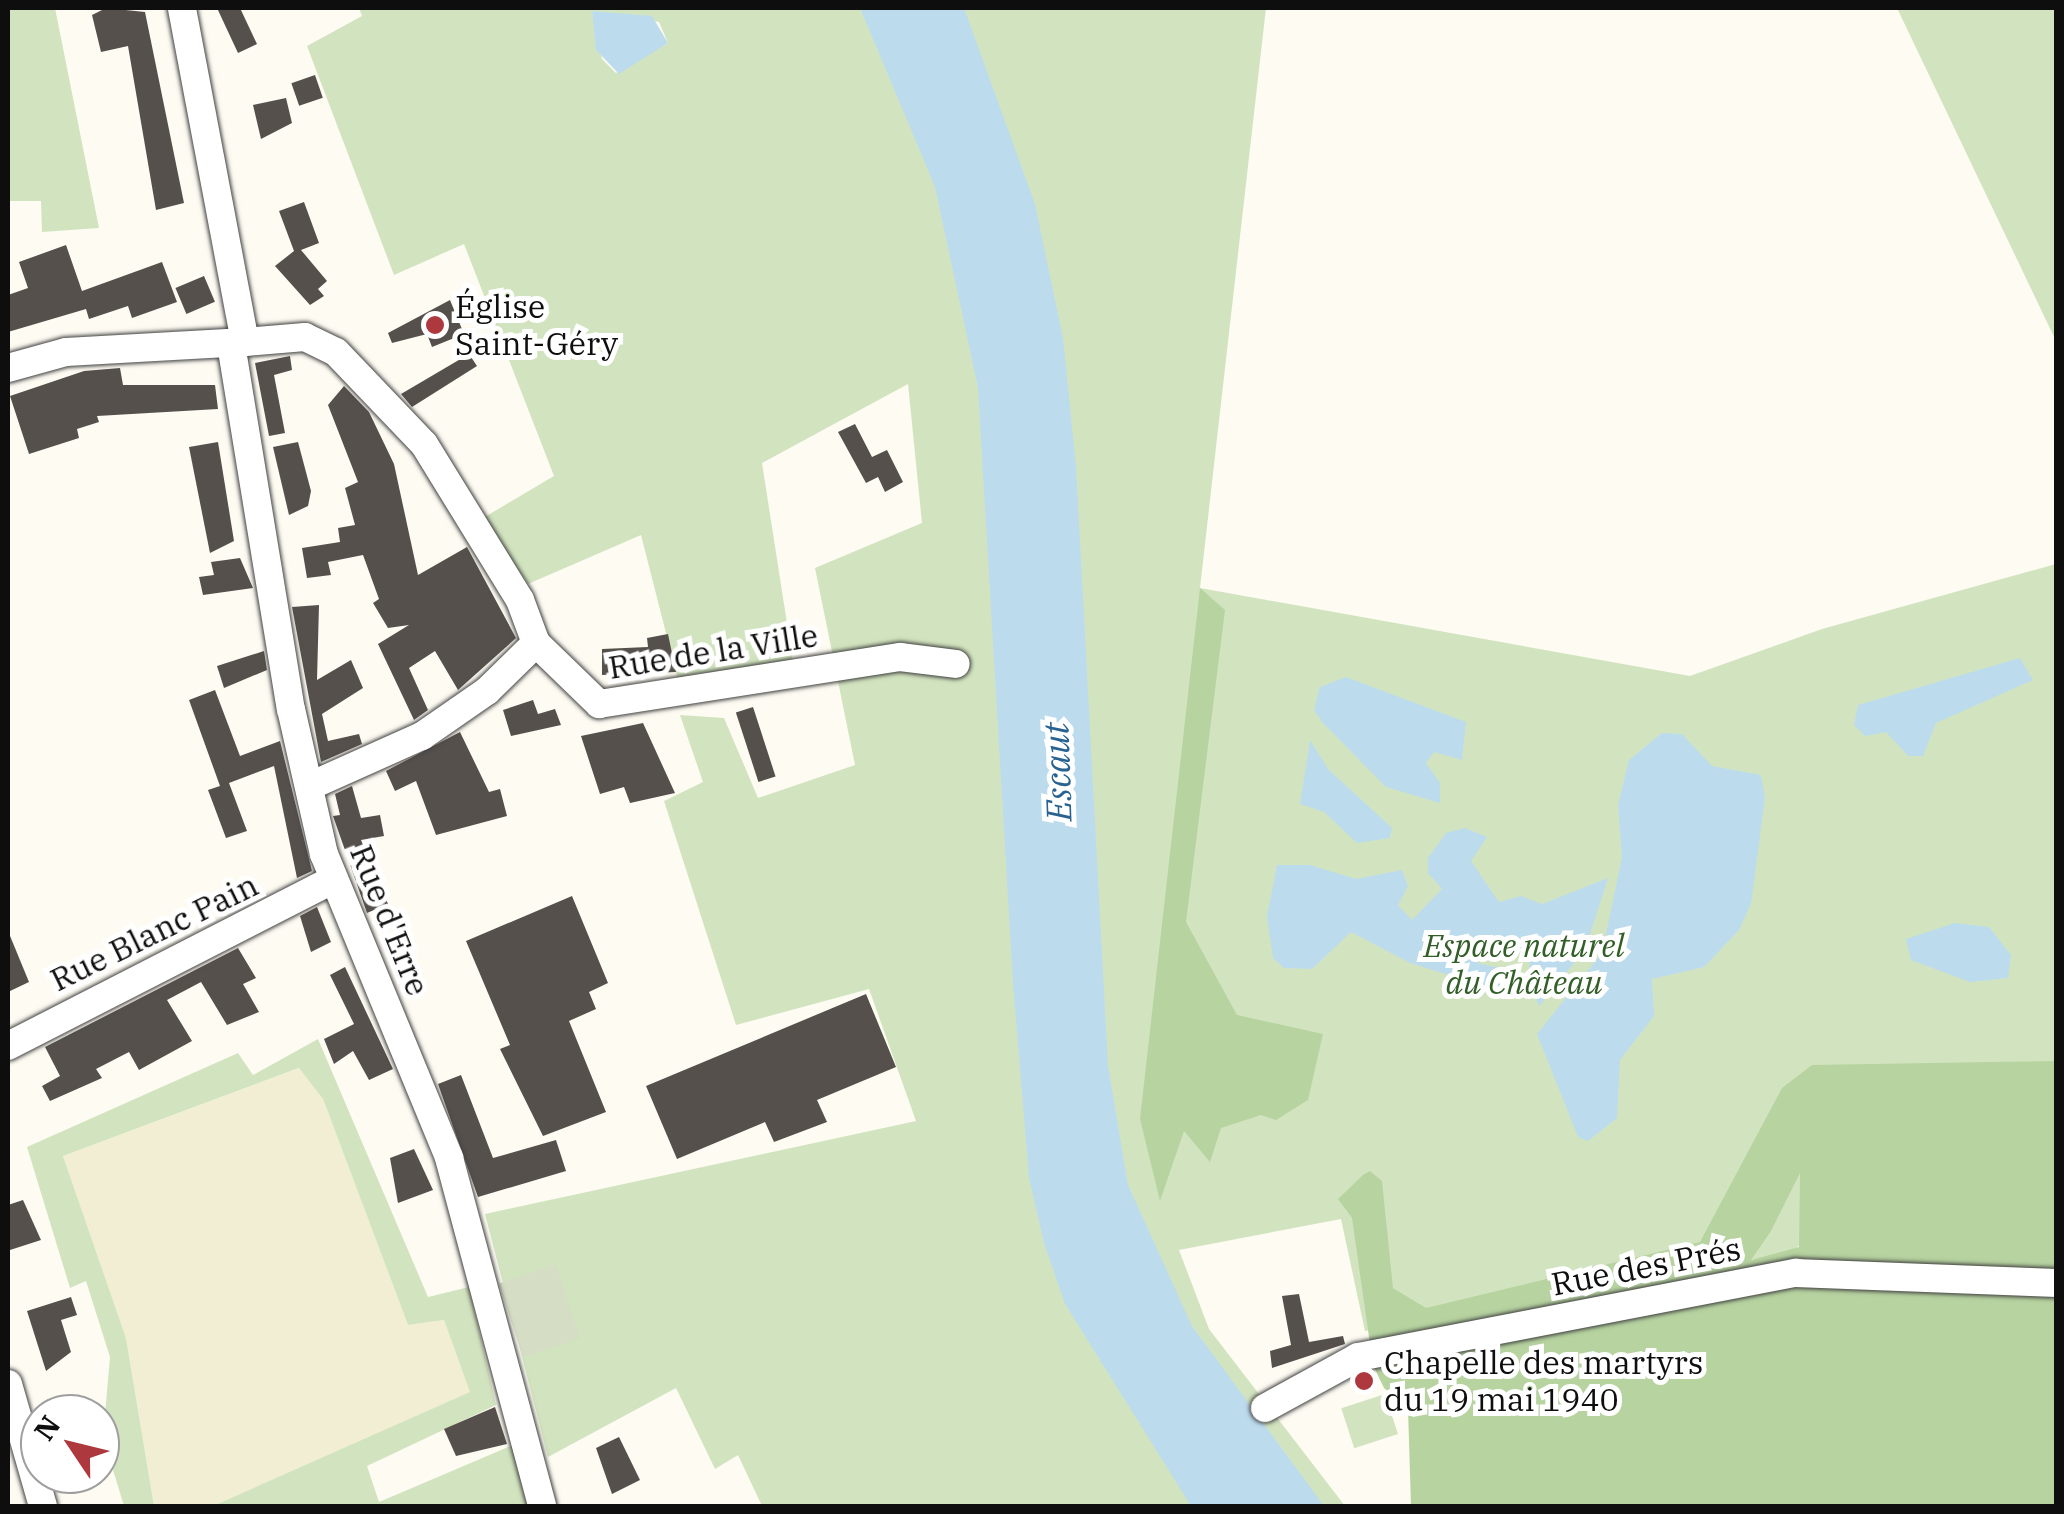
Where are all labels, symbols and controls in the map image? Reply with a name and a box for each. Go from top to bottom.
place label: Église Saint-Géry [455,288,618,363]
marker: Église Saint-Géry [424,314,446,336]
street label: Rue de la Ville [606,616,820,686]
water label: Escaut [1034,722,1080,822]
street label: Rue d'Erre [342,839,438,1001]
street label: Rue Blanc Pain [44,865,264,999]
park label: Espace naturel du Château [1423,927,1625,1002]
street label: Rue des Prés [1548,1229,1744,1303]
place label: Chapelle des martyrs du 19 mai 1940 [1384,1344,1703,1419]
marker: Chapelle des martyrs du 19 mai 1940 [1353,1370,1375,1392]
north arrow [20,1394,120,1494]
text: N [25,1408,68,1447]

